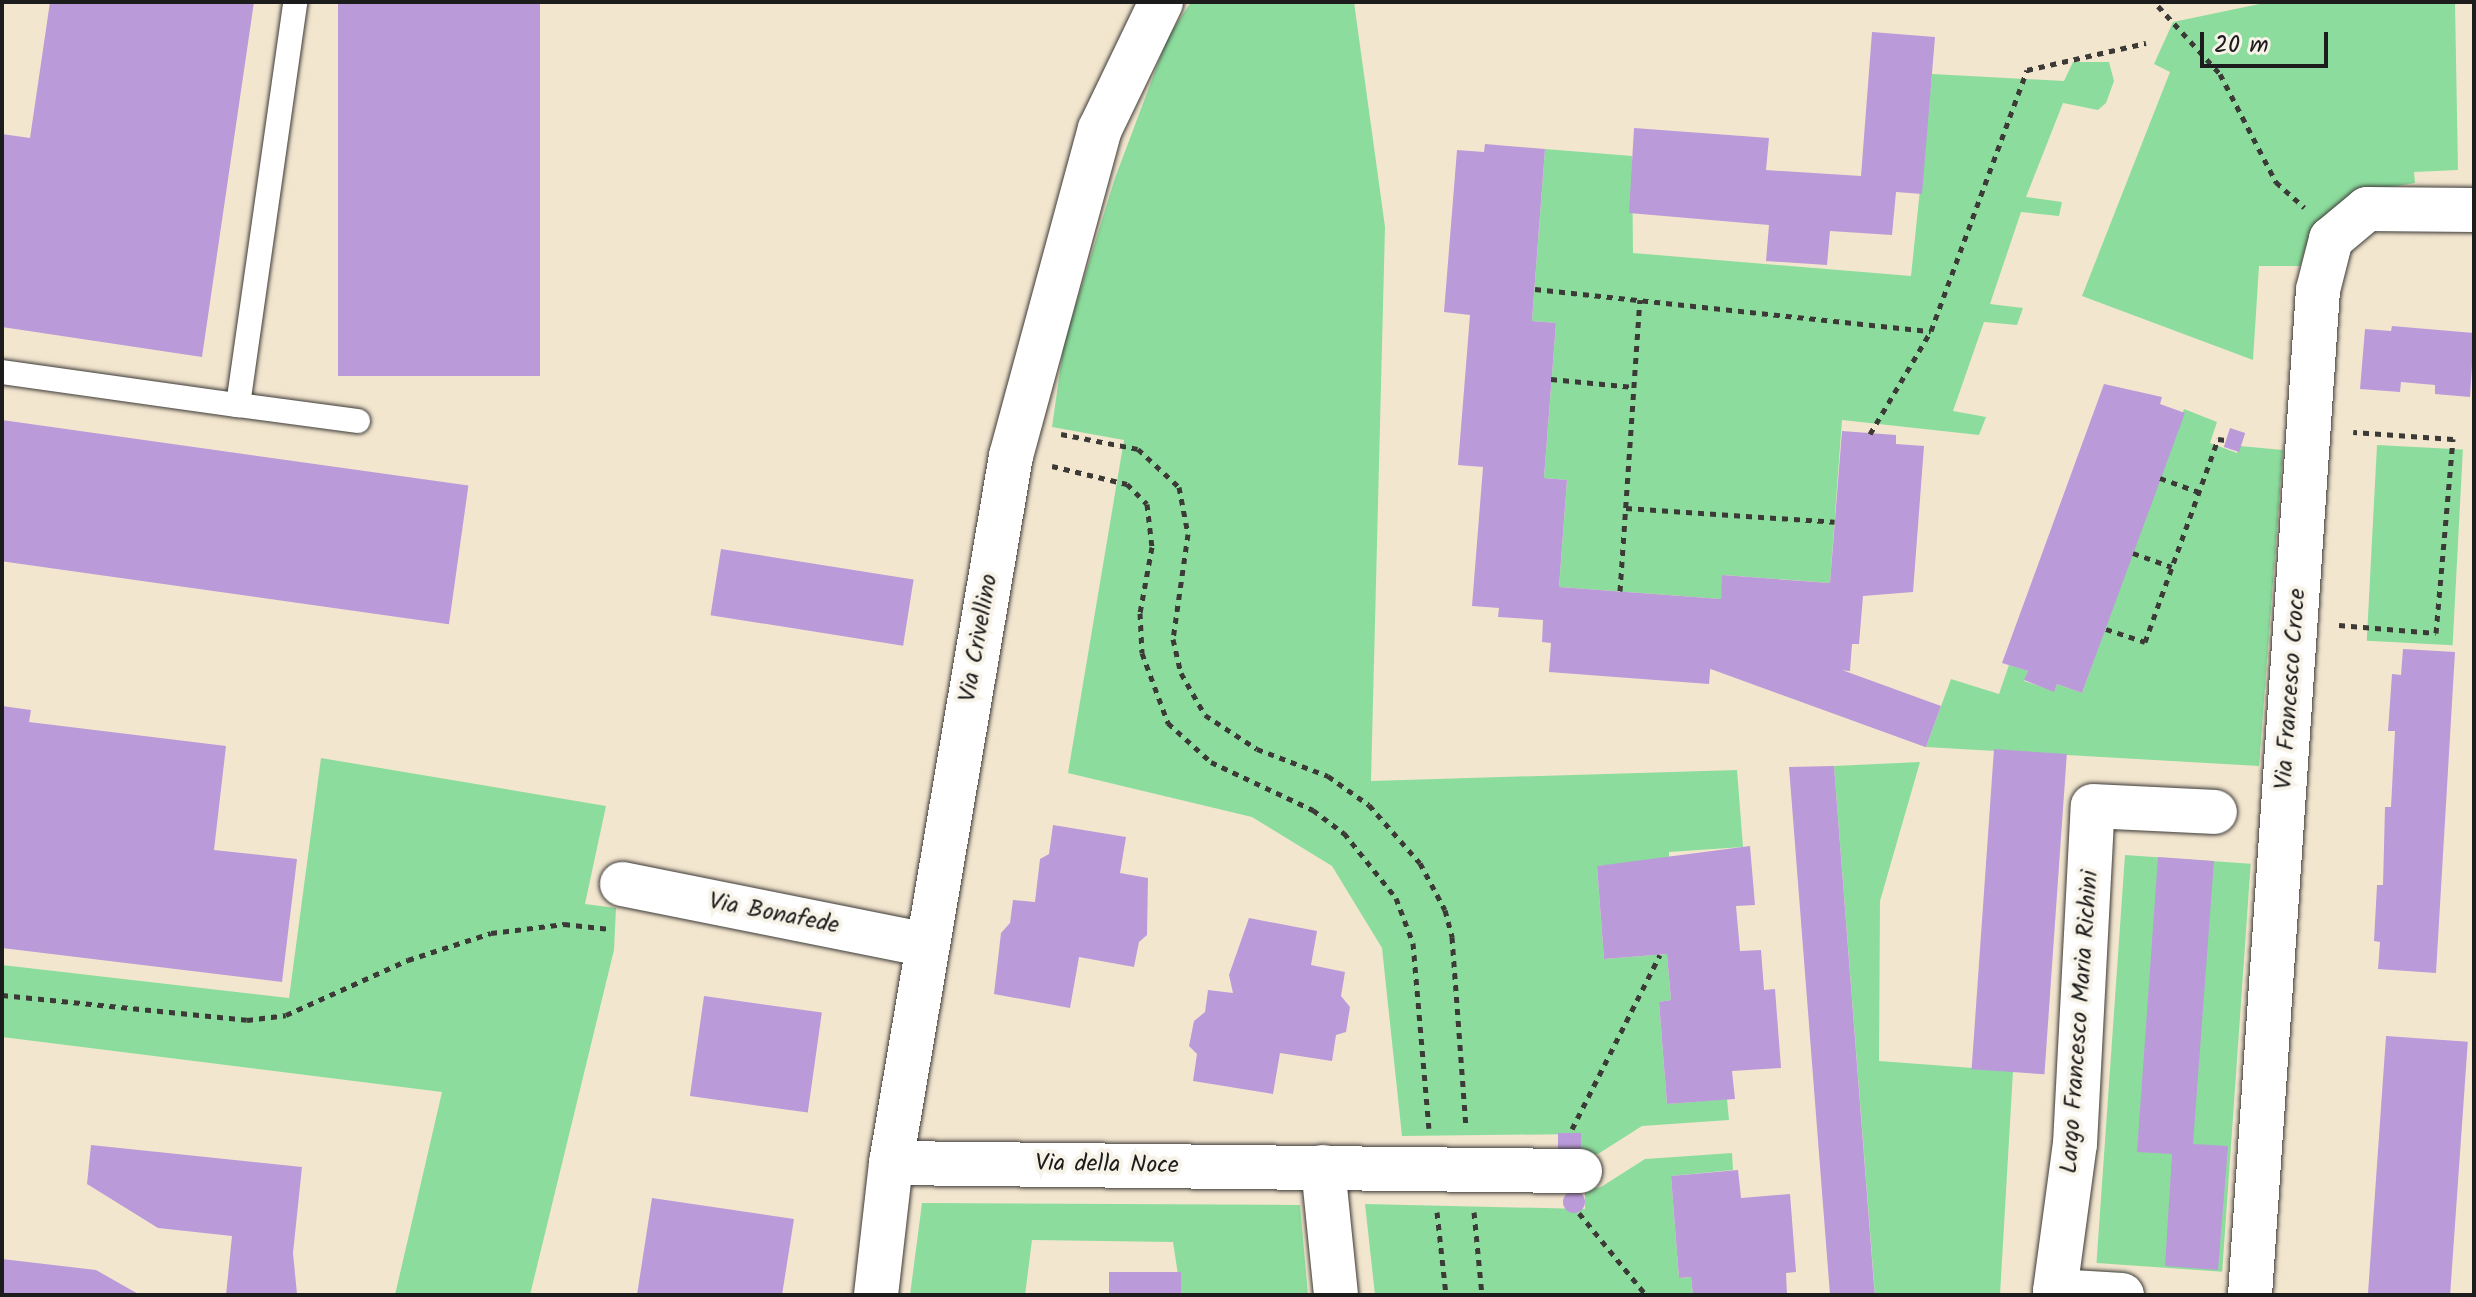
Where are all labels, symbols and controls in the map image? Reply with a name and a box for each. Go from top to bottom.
scale bar [2204,16,2332,66]
text: 20 m [2214,26,2269,65]
street label: Via Crivellino [954,572,1004,704]
street label: Via Francesco Croce [2270,588,2312,790]
street label: Largo Francesco Maria Richini [2055,869,2105,1175]
street label: Via Bonafede [706,887,842,941]
street label: Via della Noce [1035,1149,1179,1181]

